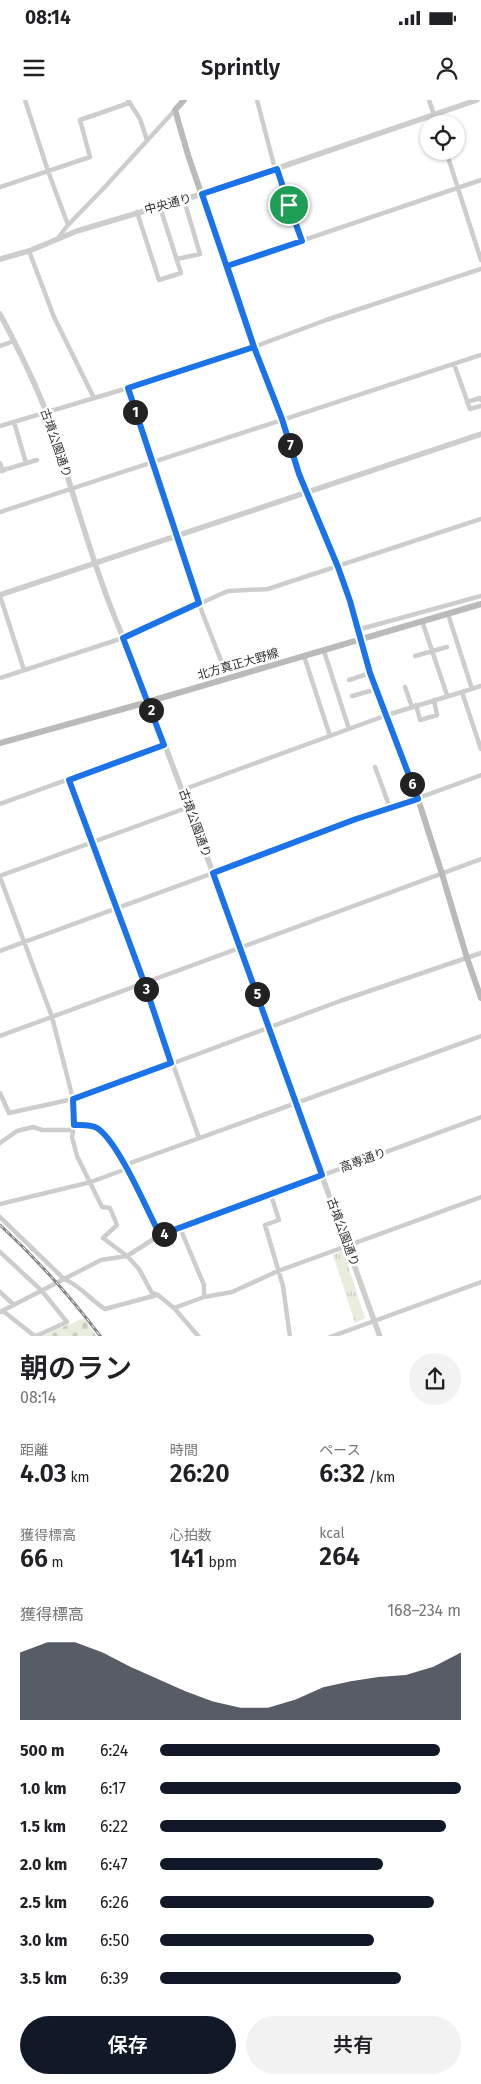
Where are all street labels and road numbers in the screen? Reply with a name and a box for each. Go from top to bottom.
street label: 中央通り [143,191,193,217]
street label: 古墳公園通り [38,407,74,479]
street label: 北方真正大野線 [196,646,280,682]
street label: 古墳公園通り [176,787,214,859]
street label: 高専通り [338,1145,388,1175]
street label: 古墳公園通り [324,1196,362,1268]

